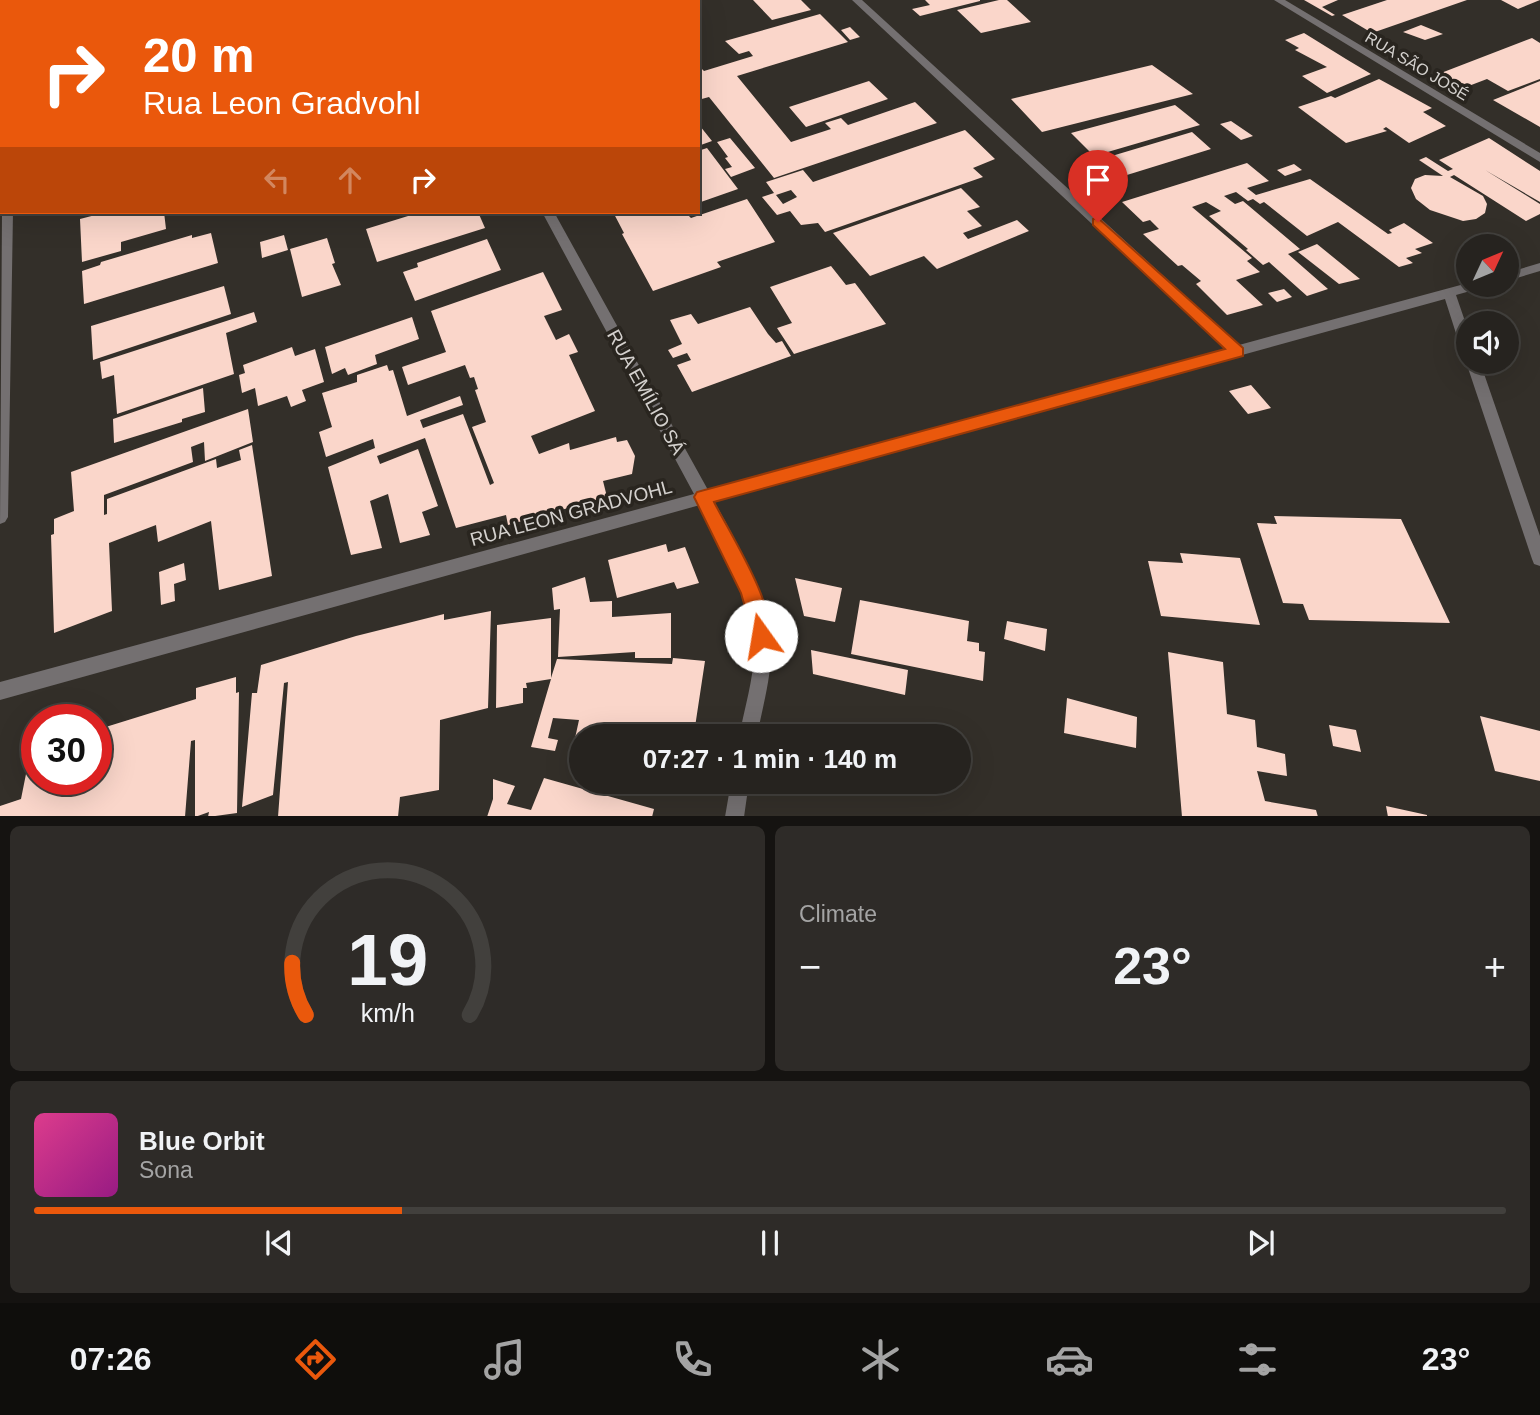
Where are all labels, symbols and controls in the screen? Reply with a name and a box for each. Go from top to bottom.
street label: RUA SÃO JOSÉ [1362,27,1473,104]
icon: right [28,28,119,119]
text: 20 m [143,28,255,82]
text: Rua Leon Gradvohl [143,85,421,121]
pin [1068,150,1128,222]
icon: left [258,161,296,199]
icon: ahead [331,161,369,199]
icon: right [404,161,442,199]
icon: arrive [1079,161,1117,199]
north arrow [1456,234,1519,298]
map controls [1456,234,1519,374]
button: sound [1456,311,1519,374]
street label: RUA EMÍLIO SÁ [603,326,689,458]
street label: RUA LEON GRADVOHL [468,476,674,550]
position arrow [724,599,798,673]
speed limit sign: 30 [21,704,112,795]
text: 07:27 · 1 min · 140 m [643,744,897,774]
text: Climate [799,901,877,927]
text: 19 [347,919,428,1000]
text: 23° [1113,937,1192,995]
text: − [799,946,821,988]
text: + [1484,946,1506,988]
text: km/h [360,998,415,1026]
text: Blue Orbit [139,1126,265,1156]
text: Sona [139,1157,193,1183]
icon: previous [260,1224,298,1262]
icon: pause [751,1224,789,1262]
icon: next [1242,1224,1280,1262]
icon: directions [291,1335,340,1384]
icon: music [480,1335,529,1384]
icon: phone [668,1335,717,1384]
icon: climate [856,1335,905,1384]
icon: car [1045,1335,1094,1384]
icon: filters [1233,1335,1282,1384]
text: 07:26 [70,1341,152,1377]
text: 23° [1422,1341,1470,1377]

